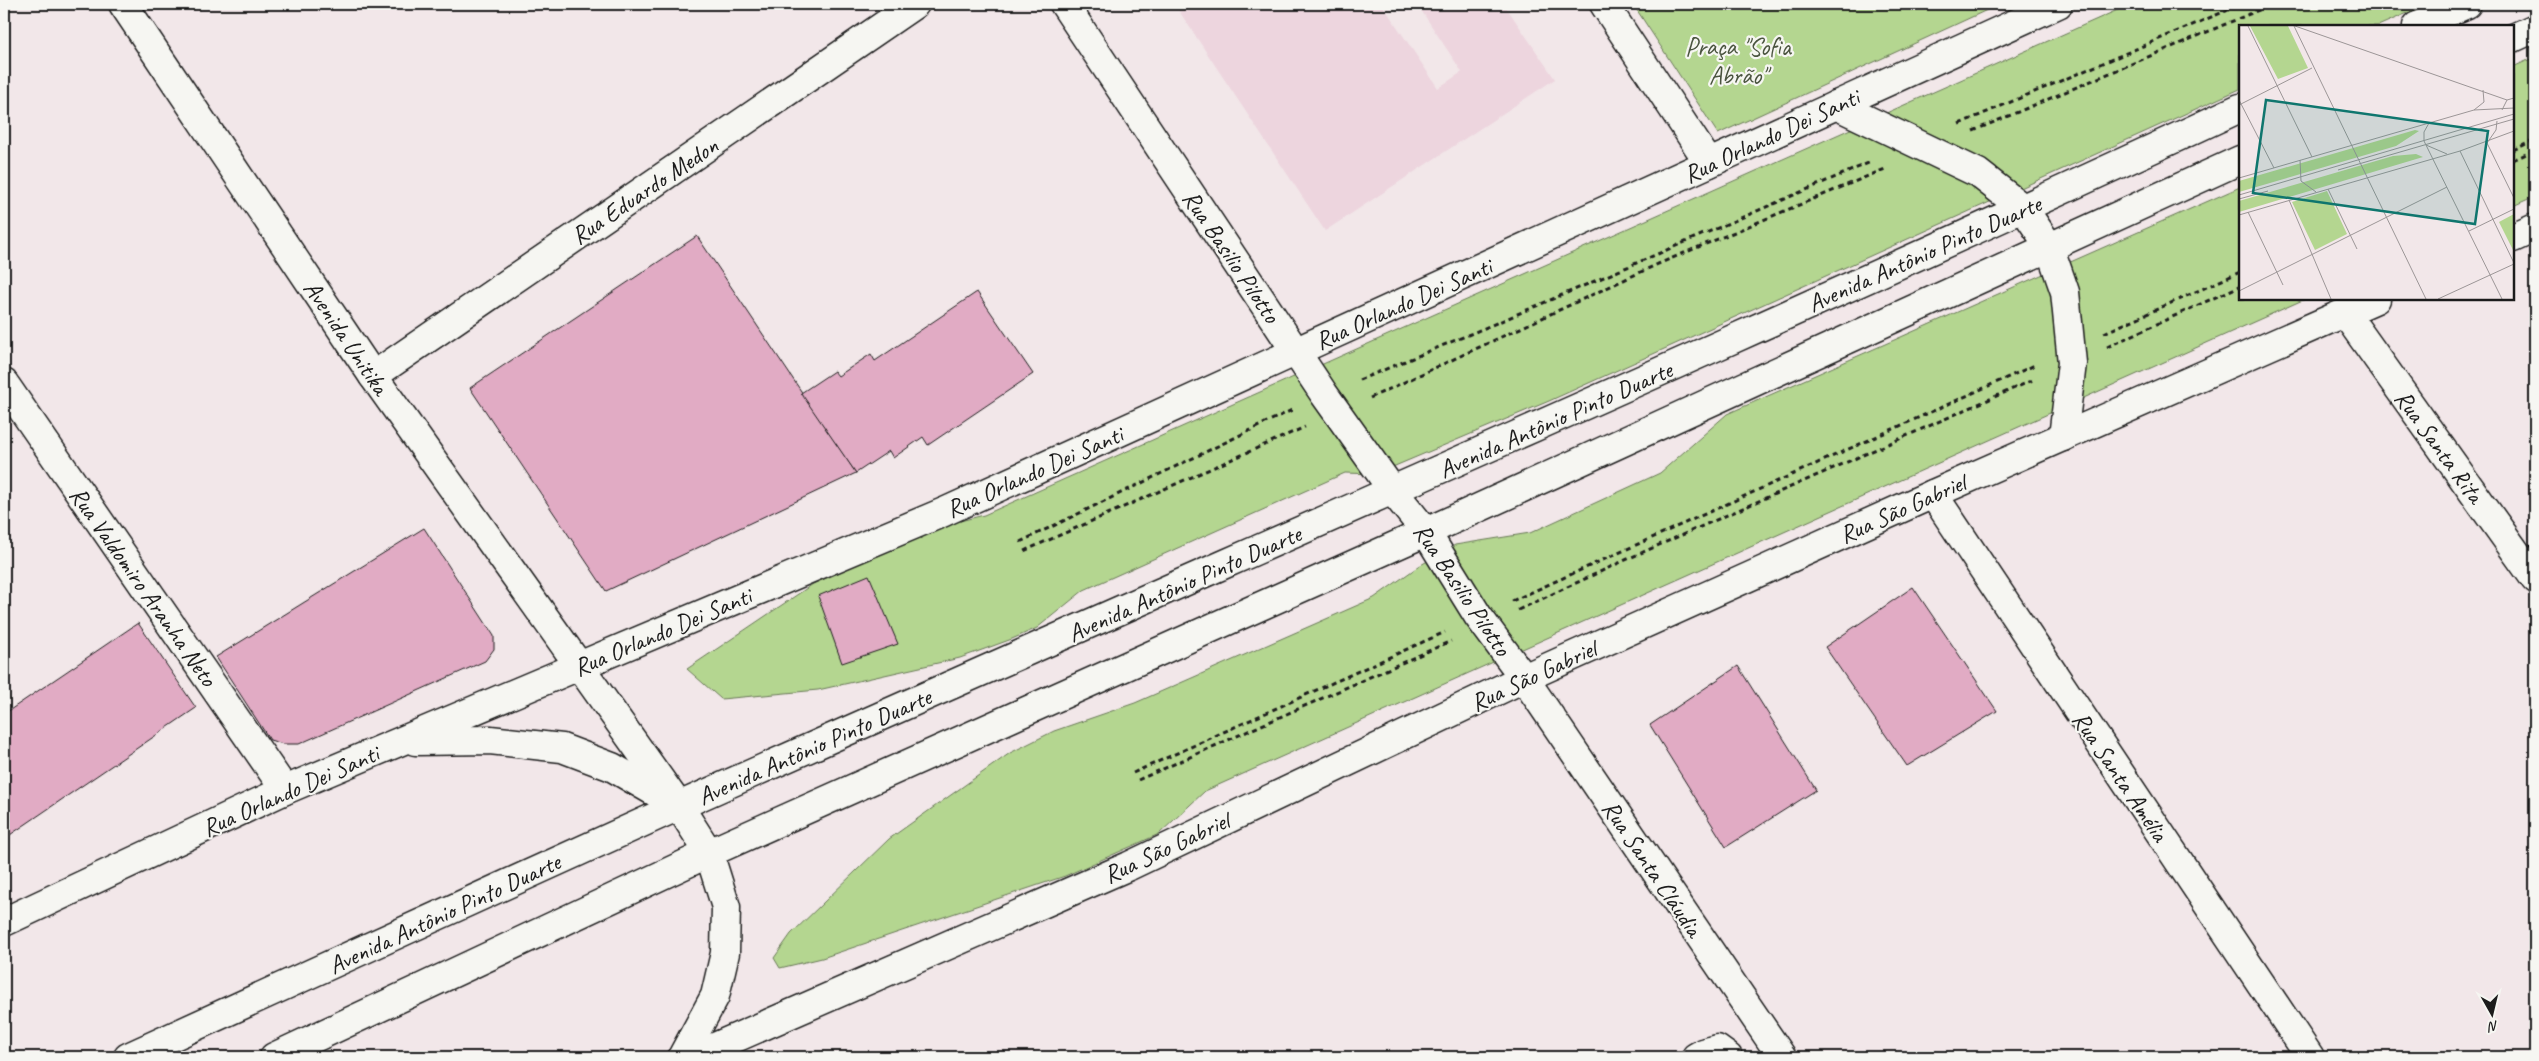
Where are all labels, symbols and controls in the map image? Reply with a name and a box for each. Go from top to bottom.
inset map [2239,25,2514,300]
park label: Praça "Sofia Abrão" [1685,31,1793,92]
street label: Rua Orlando Dei Santi [1678,80,1867,191]
street label: Rua Eduardo Medon [565,129,725,252]
street label: Rua Basilio Pilotto [1175,184,1288,330]
street label: Avenida Antônio Pinto Duarte [1803,187,2048,320]
street label: Rua Orlando Dei Santi [1310,249,1500,357]
street label: Avenida Unitika [296,274,398,403]
street label: Avenida Antônio Pinto Duarte [1434,353,1679,486]
street label: Rua Santa Rita [2387,384,2493,512]
street label: Rua Orlando Dei Santi [941,417,1131,525]
street label: Rua São Gabriel [1834,465,1975,551]
street label: Rua Valdomiro Aranha Neto [62,481,225,694]
street label: Avenida Antônio Pinto Duarte [1063,517,1308,650]
street label: Rua Basilio Pilotto [1406,517,1519,663]
street label: Rua Orlando Dei Santi [569,579,759,684]
street label: Rua São Gabriel [1465,631,1606,719]
street label: Avenida Antônio Pinto Duarte [693,680,938,813]
street label: Rua Santa Amélia [2065,705,2177,850]
street label: Rua Orlando Dei Santi [197,736,387,844]
street label: Rua Santa Cláudia [1595,794,1711,945]
street label: Rua São Gabriel [1098,803,1239,891]
street label: Avenida Antônio Pinto Duarte [323,845,567,982]
north arrow [2466,988,2516,1038]
text: N [2486,1017,2499,1036]

